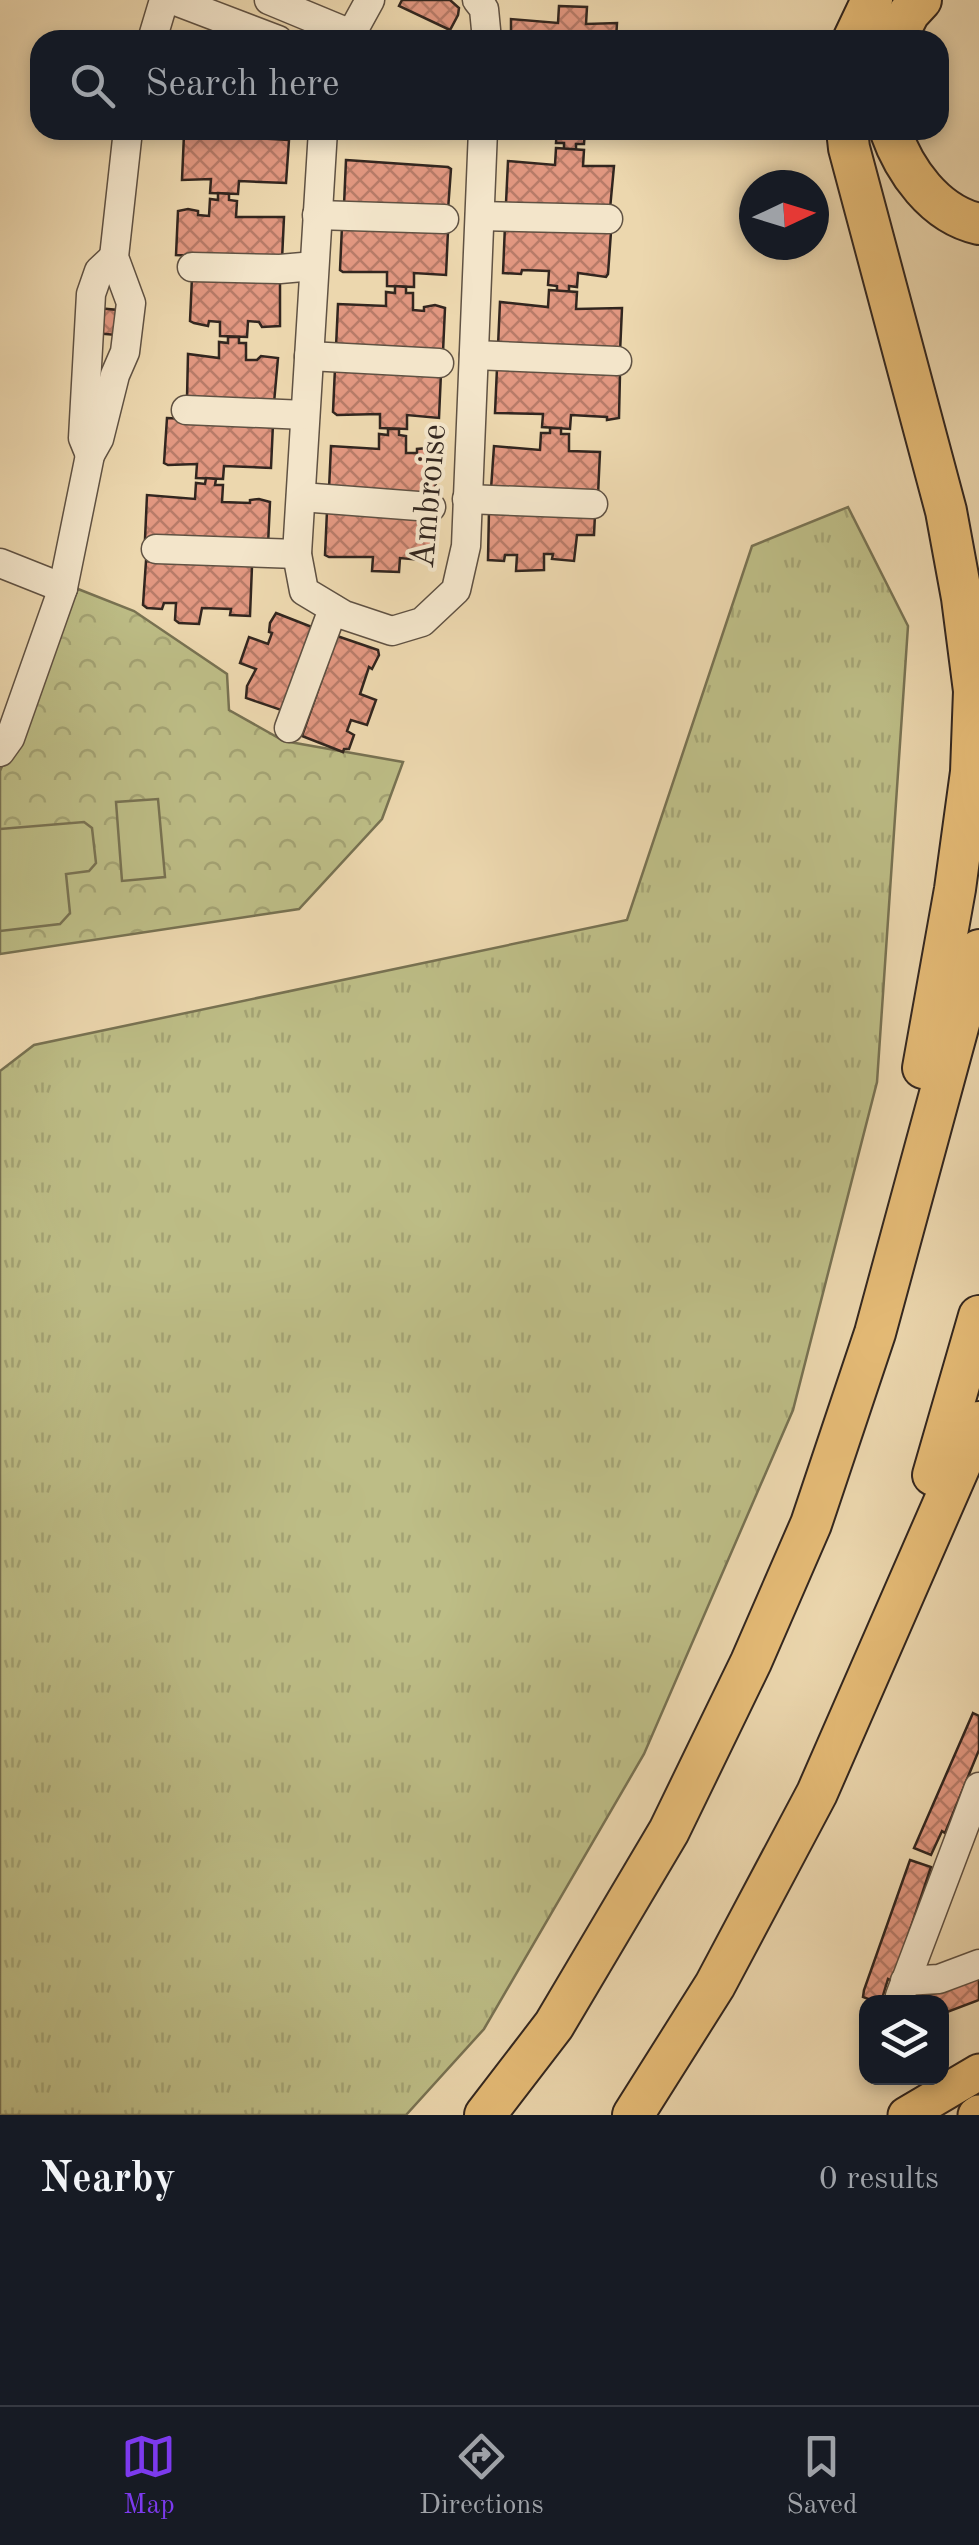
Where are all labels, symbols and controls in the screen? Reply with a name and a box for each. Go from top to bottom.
search box [30,30,949,140]
icon: search [65,58,120,113]
text: Search here [145,66,340,104]
north arrow [739,170,829,260]
street label: Ambroise [406,423,453,570]
map controls [859,1995,949,2085]
button: layers [859,1995,949,2085]
text: Nearby [40,2159,176,2201]
text: 0 results [819,2164,939,2196]
tab: Map [121,2429,176,2524]
tab: Directions [419,2429,544,2524]
tab: Saved [786,2429,858,2524]

